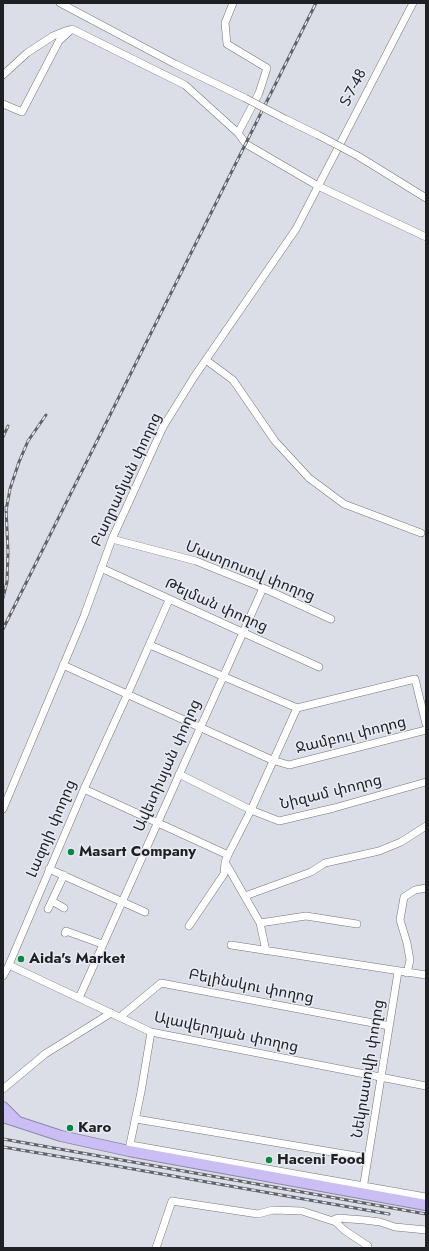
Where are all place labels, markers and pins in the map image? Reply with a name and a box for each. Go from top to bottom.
place label: Masart Company [79,843,196,861]
marker: Masart Company [66,847,76,857]
place label: Aida's Market [29,950,125,968]
marker: Aida's Market [16,954,26,964]
place label: Karo [78,1119,111,1137]
marker: Karo [65,1123,75,1133]
place label: Haceni Food [277,1151,365,1169]
marker: Haceni Food [264,1155,274,1165]

